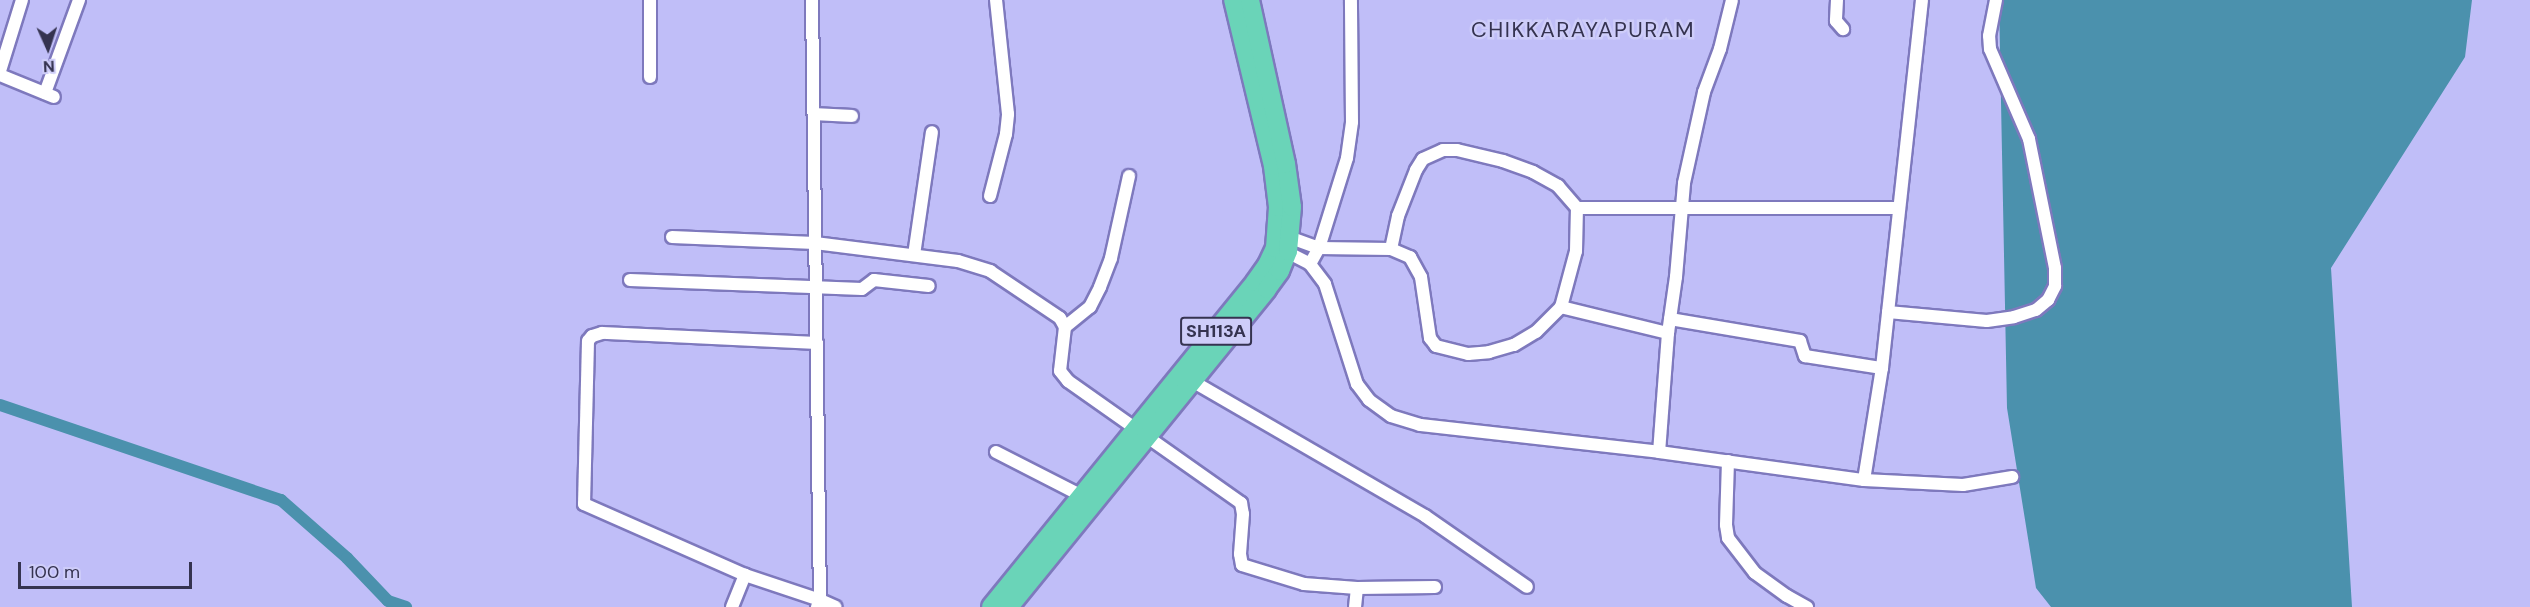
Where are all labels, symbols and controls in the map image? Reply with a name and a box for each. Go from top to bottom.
district label: CHIKKARAYAPURAM [1471,17,1695,43]
north arrow [18,18,78,78]
text: N [43,56,55,77]
road number: SH113A [1180,316,1252,346]
scale bar [21,550,195,588]
text: 100 m [29,560,80,584]

